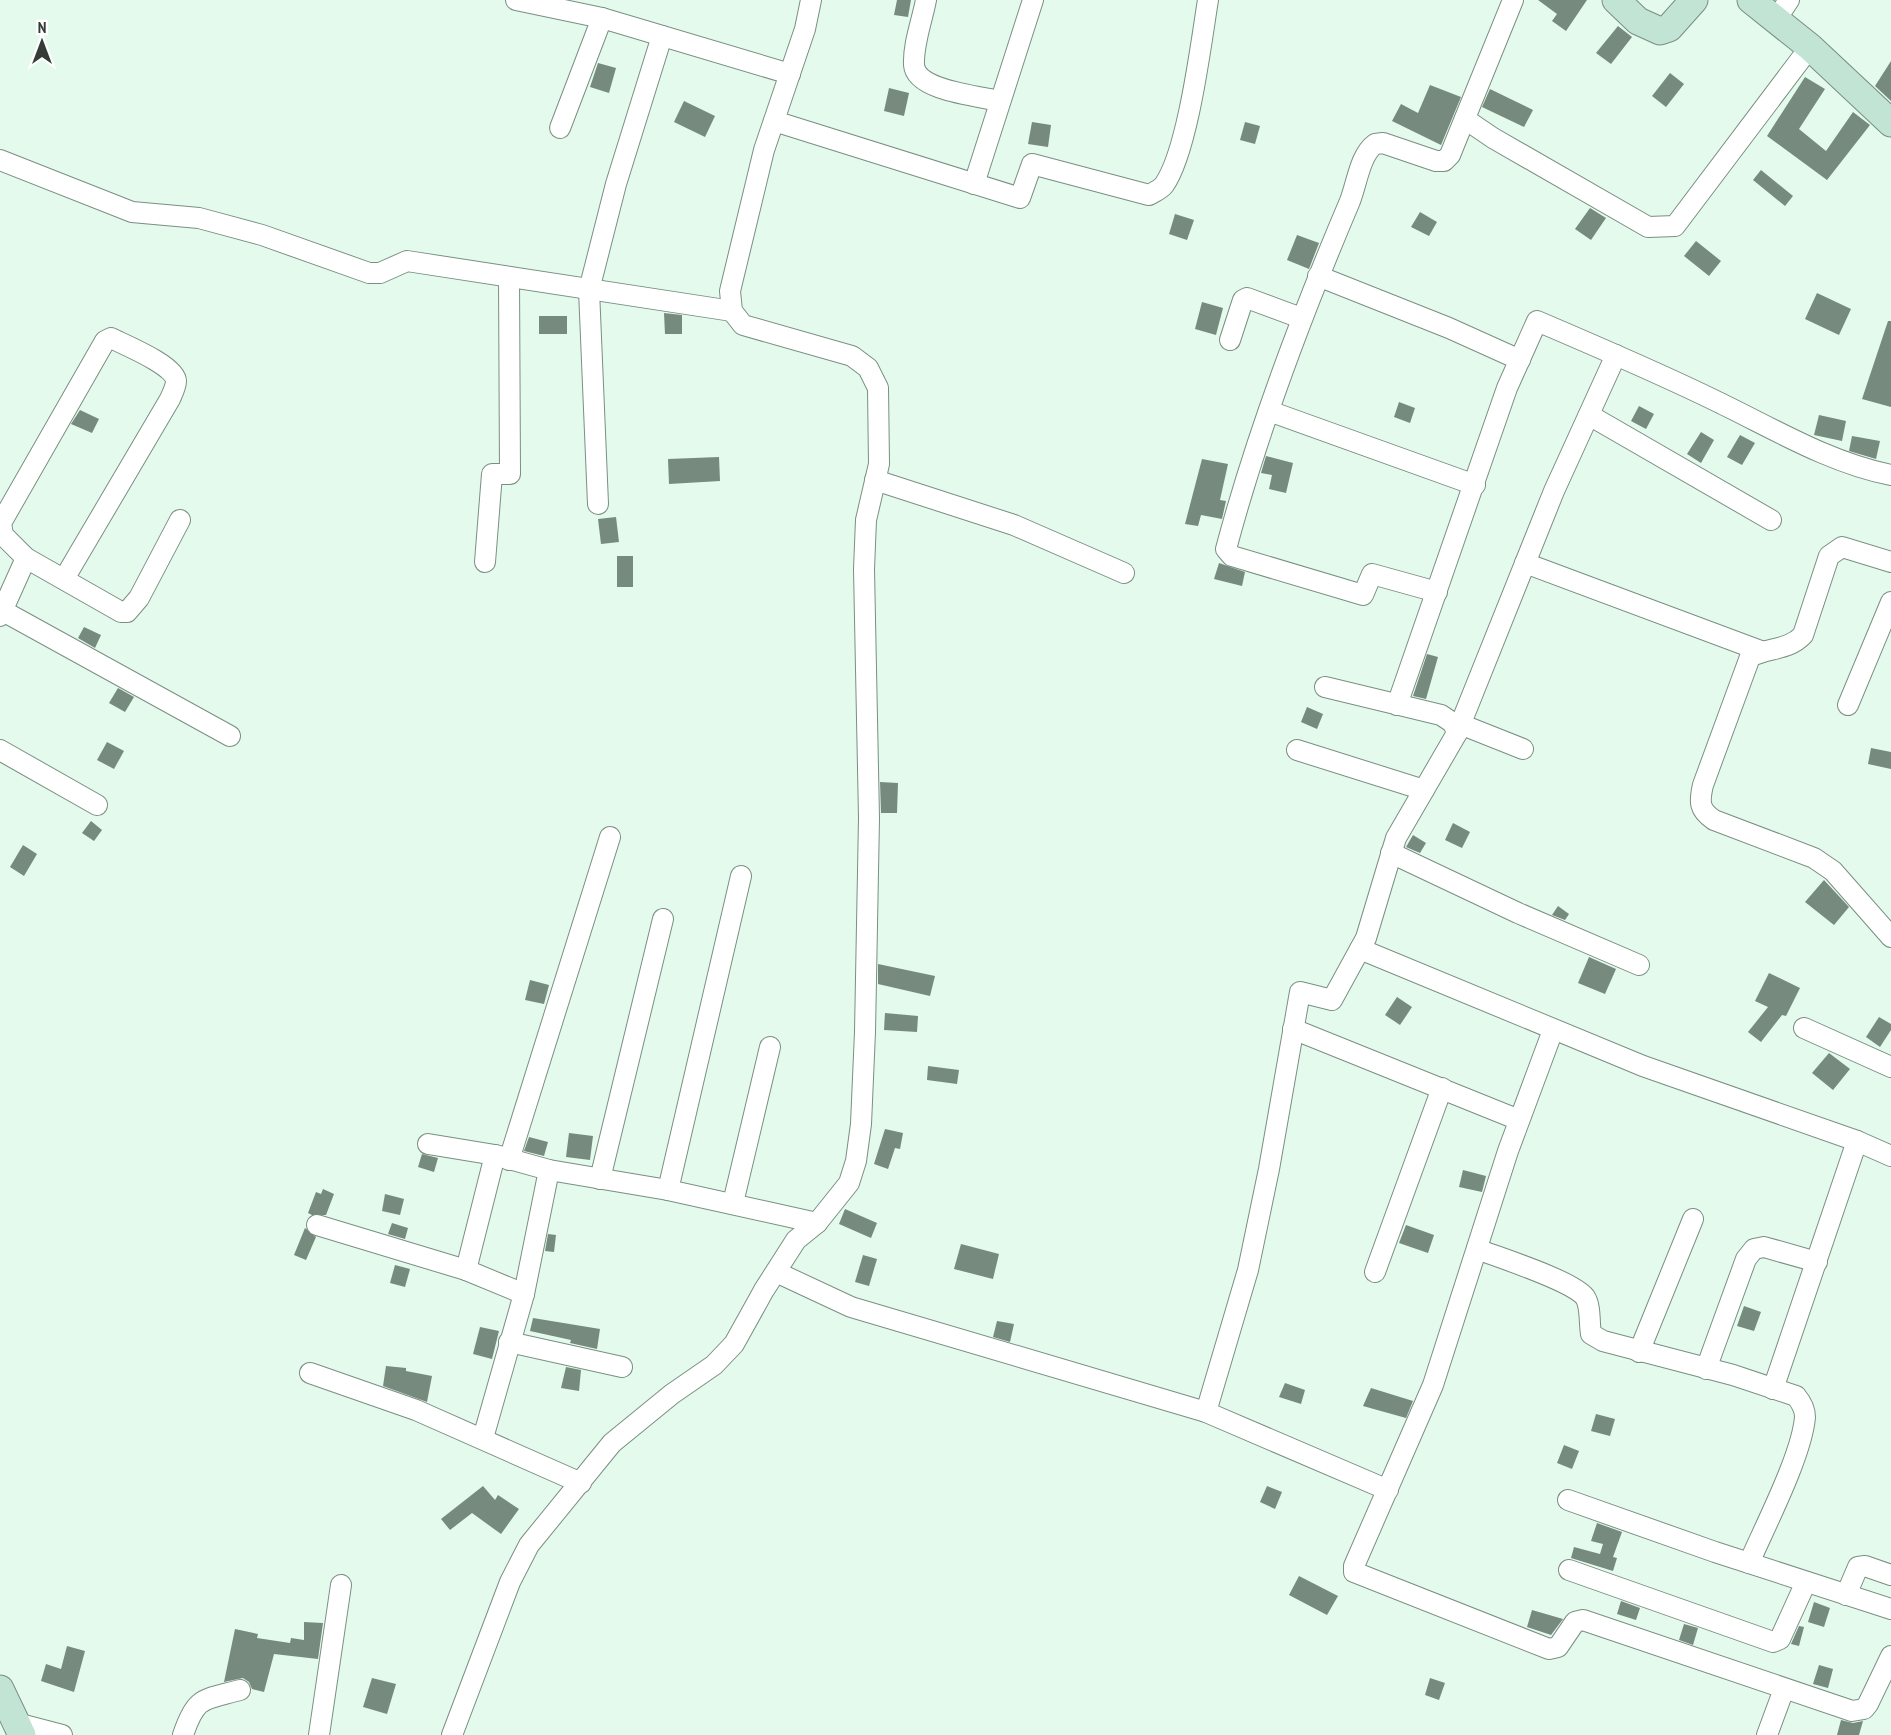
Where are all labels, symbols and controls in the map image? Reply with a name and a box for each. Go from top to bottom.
north arrow [12,12,72,72]
text: N [38,17,46,37]

